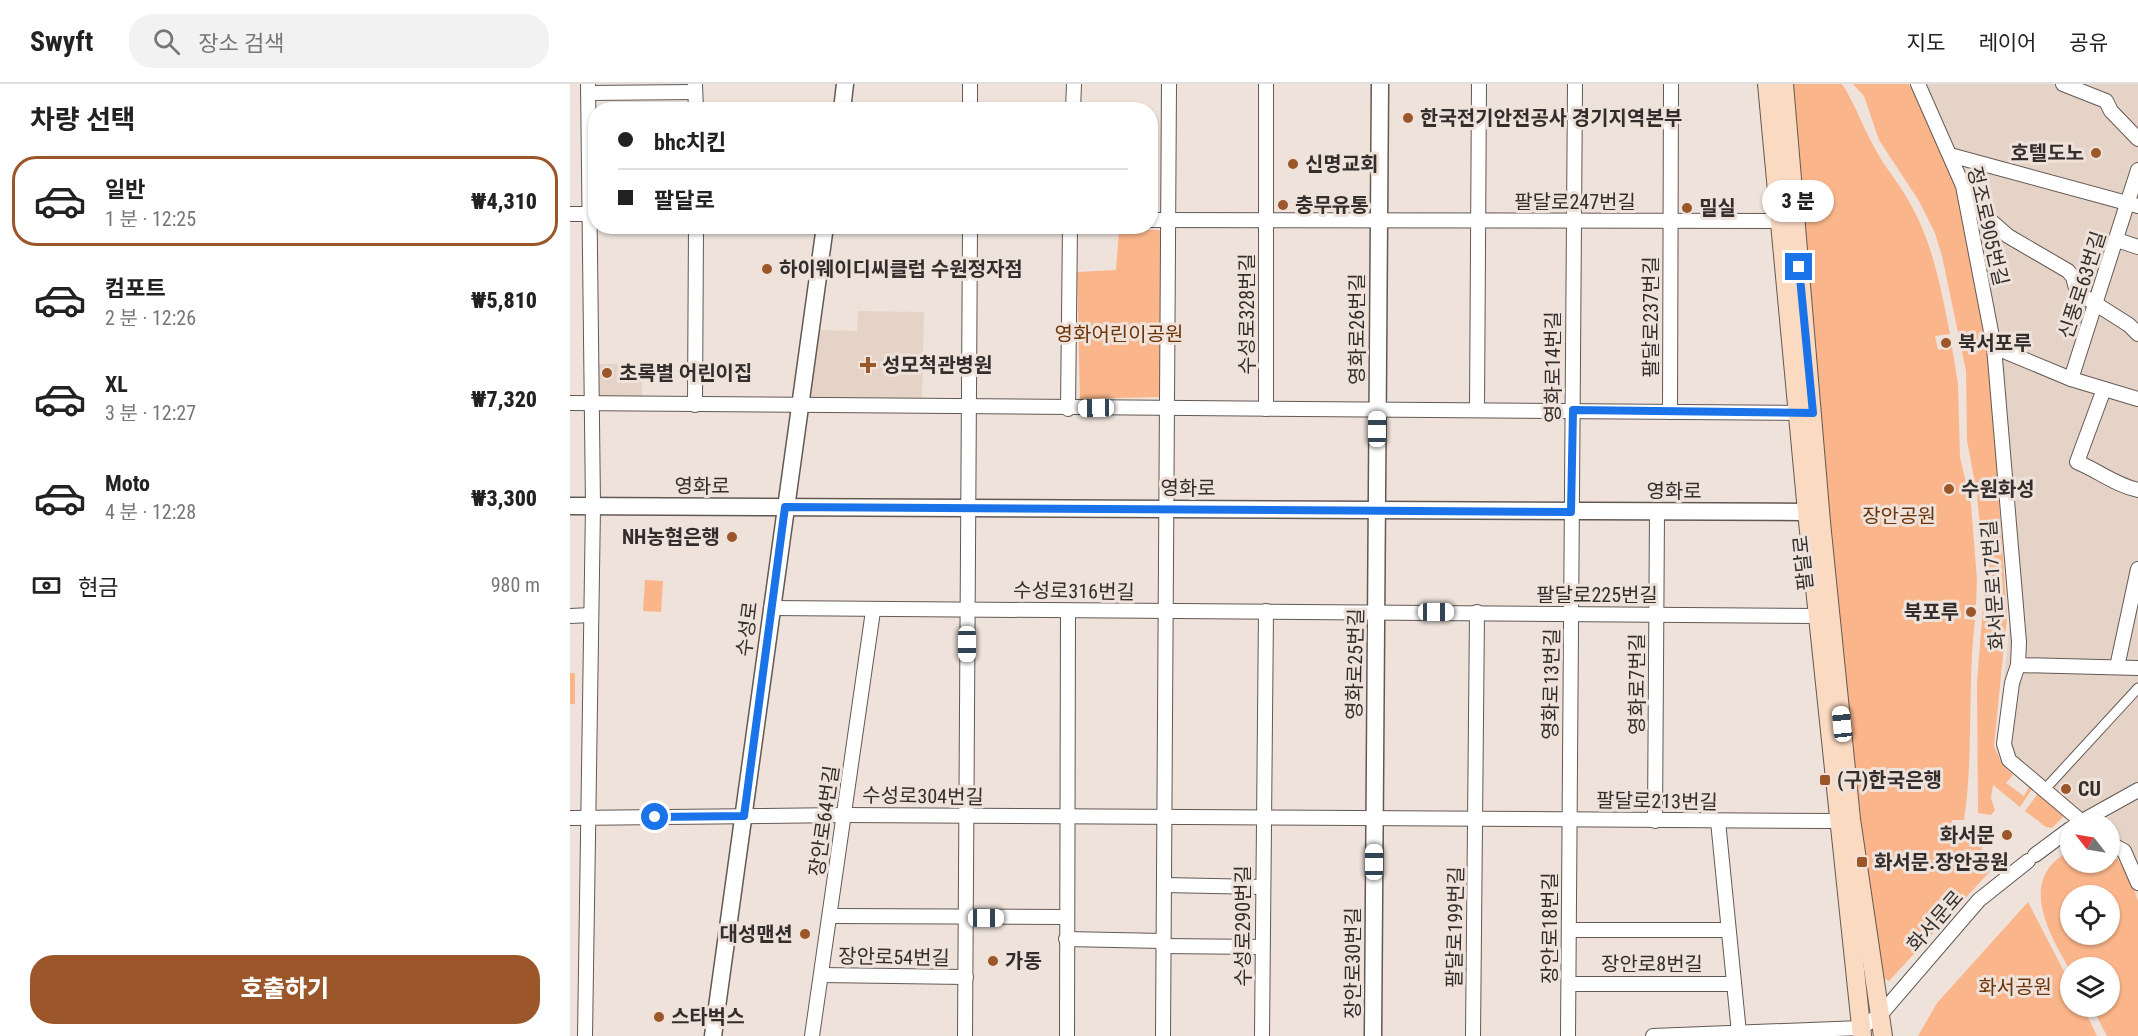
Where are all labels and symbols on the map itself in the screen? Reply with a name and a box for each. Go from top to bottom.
place label: 한국전기안전공사 경기지역본부 [1420,106,1682,130]
marker: 한국전기안전공사 경기지역본부 [1401,111,1415,125]
place label: 호텔도노 [2010,141,2084,165]
marker: 호텔도노 [2089,146,2103,160]
place label: 신명교회 [1305,152,1379,176]
marker: 신명교회 [1286,157,1300,171]
street label: 정조로905번길 [1963,164,2013,288]
callout: 3 분 [1763,180,1835,222]
street label: 팔달로247번길 [1514,190,1636,214]
place label: 충무유통 [1295,193,1369,217]
place label: 밀실 [1699,196,1736,220]
marker: 충무유통 [1276,198,1290,212]
marker: 밀실 [1680,201,1694,215]
street label: 신풍로63번길 [2053,228,2111,342]
street label: 수성로328번길 [1235,253,1259,375]
route end [1785,253,1812,280]
street label: 팔달로237번길 [1639,256,1663,378]
place label: 하이웨이디씨클럽 수원정자점 [779,257,1023,281]
marker: 하이웨이디씨클럽 수원정자점 [760,262,774,276]
street label: 영화로26번길 [1345,273,1369,385]
street label: 영화로14번길 [1541,311,1565,423]
park label: 영화어린이공원 [1055,322,1183,346]
place label: 북서포루 [1958,331,2032,355]
marker: 북서포루 [1939,336,1953,350]
place label: 성모척관병원 [882,353,992,377]
marker: 성모척관병원 [859,356,877,374]
place label: 초록별 어린이집 [619,361,752,385]
marker: 초록별 어린이집 [600,366,614,380]
car [1078,399,1114,417]
car [1368,411,1386,447]
street label: 영화로 [674,474,730,498]
street label: 영화로 [1160,476,1216,500]
place label: 수원화성 [1961,477,2035,501]
street label: 영화로 [1646,479,1702,503]
marker: 수원화성 [1942,482,1956,496]
park label: 장안공원 [1862,504,1936,528]
street label: 화서문로17번길 [1976,519,2010,651]
place label: NH농협은행 [622,525,720,549]
marker: NH농협은행 [725,530,739,544]
street label: 팔달로 [1788,534,1818,592]
street label: 수성로316번길 [1013,578,1135,604]
street label: 팔달로225번길 [1536,583,1658,607]
street label: 수성로 [732,600,762,658]
place label: 북포루 [1904,600,1959,624]
car [1418,603,1454,621]
marker: 북포루 [1964,605,1978,619]
street label: 영화로25번길 [1342,608,1368,720]
car [958,626,976,662]
street label: 영화로13번길 [1538,628,1564,740]
street label: 영화로7번길 [1625,633,1649,735]
car [1831,705,1853,743]
street label: 장안로64번길 [804,764,844,878]
place label: (구)한국은행 [1837,768,1942,792]
marker: (구)한국은행 [1818,773,1832,787]
place label: CU [2078,777,2101,801]
marker: CU [2059,782,2073,796]
street label: 수성로304번길 [862,783,984,809]
street label: 팔달로213번길 [1596,788,1718,814]
route start [641,803,668,830]
north arrow [2060,813,2120,873]
place label: 화서문 [1940,823,1995,847]
marker: 화서문 [2000,828,2014,842]
car [1365,844,1383,880]
place label: 화서문.장안공원 [1874,850,2009,874]
marker: 화서문.장안공원 [1855,855,1869,869]
street label: 수성로290번길 [1231,865,1255,987]
street label: 팔달로199번길 [1442,866,1468,988]
street label: 장안로18번길 [1538,872,1562,984]
street label: 화서문로 [1902,885,1968,957]
street label: 장안로30번길 [1341,907,1365,1019]
car [968,909,1004,927]
place label: 대성맨션 [719,922,793,946]
marker: 대성맨션 [798,927,812,941]
street label: 장안로54번길 [838,944,950,970]
place label: 가동 [1005,949,1042,973]
street label: 장안로8번길 [1601,952,1703,976]
marker: 가동 [986,954,1000,968]
park label: 화서공원 [1978,975,2052,999]
place label: 스타벅스 [671,1005,745,1029]
marker: 스타벅스 [652,1010,666,1024]

